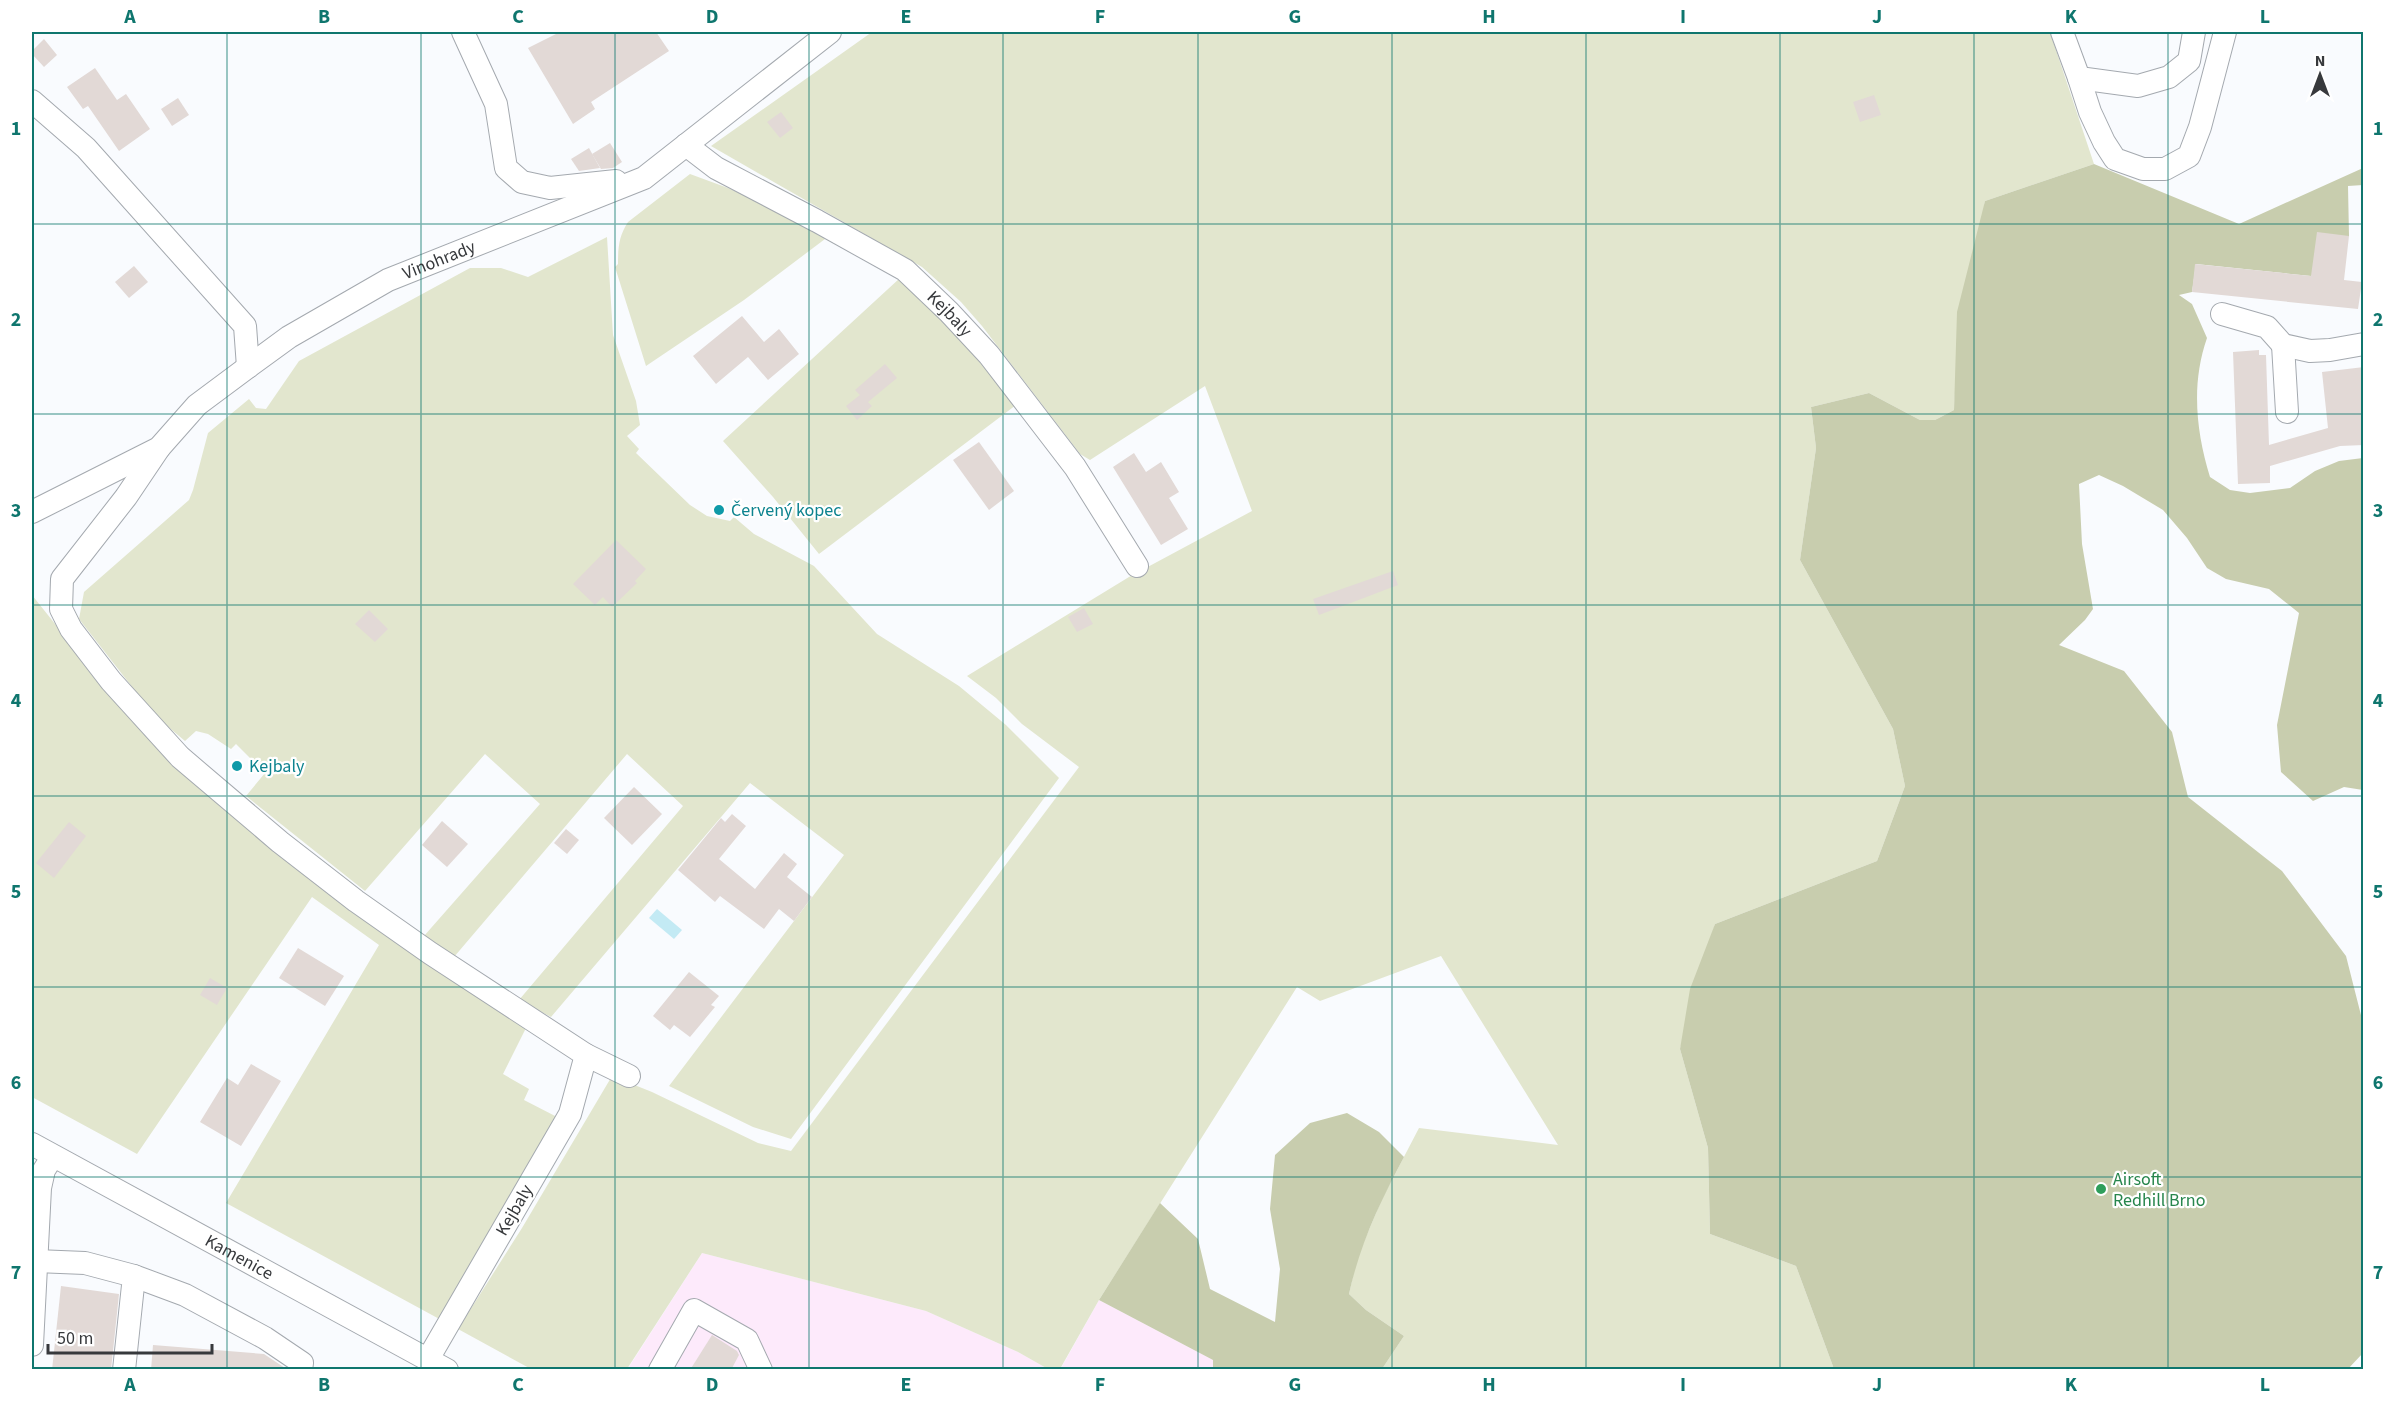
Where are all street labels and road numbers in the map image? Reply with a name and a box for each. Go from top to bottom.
street label: Vinohrady [399,234,480,286]
street label: Kejbaly [921,285,978,343]
street label: Kejbaly [490,1179,539,1241]
street label: Kamenice [200,1229,278,1286]

